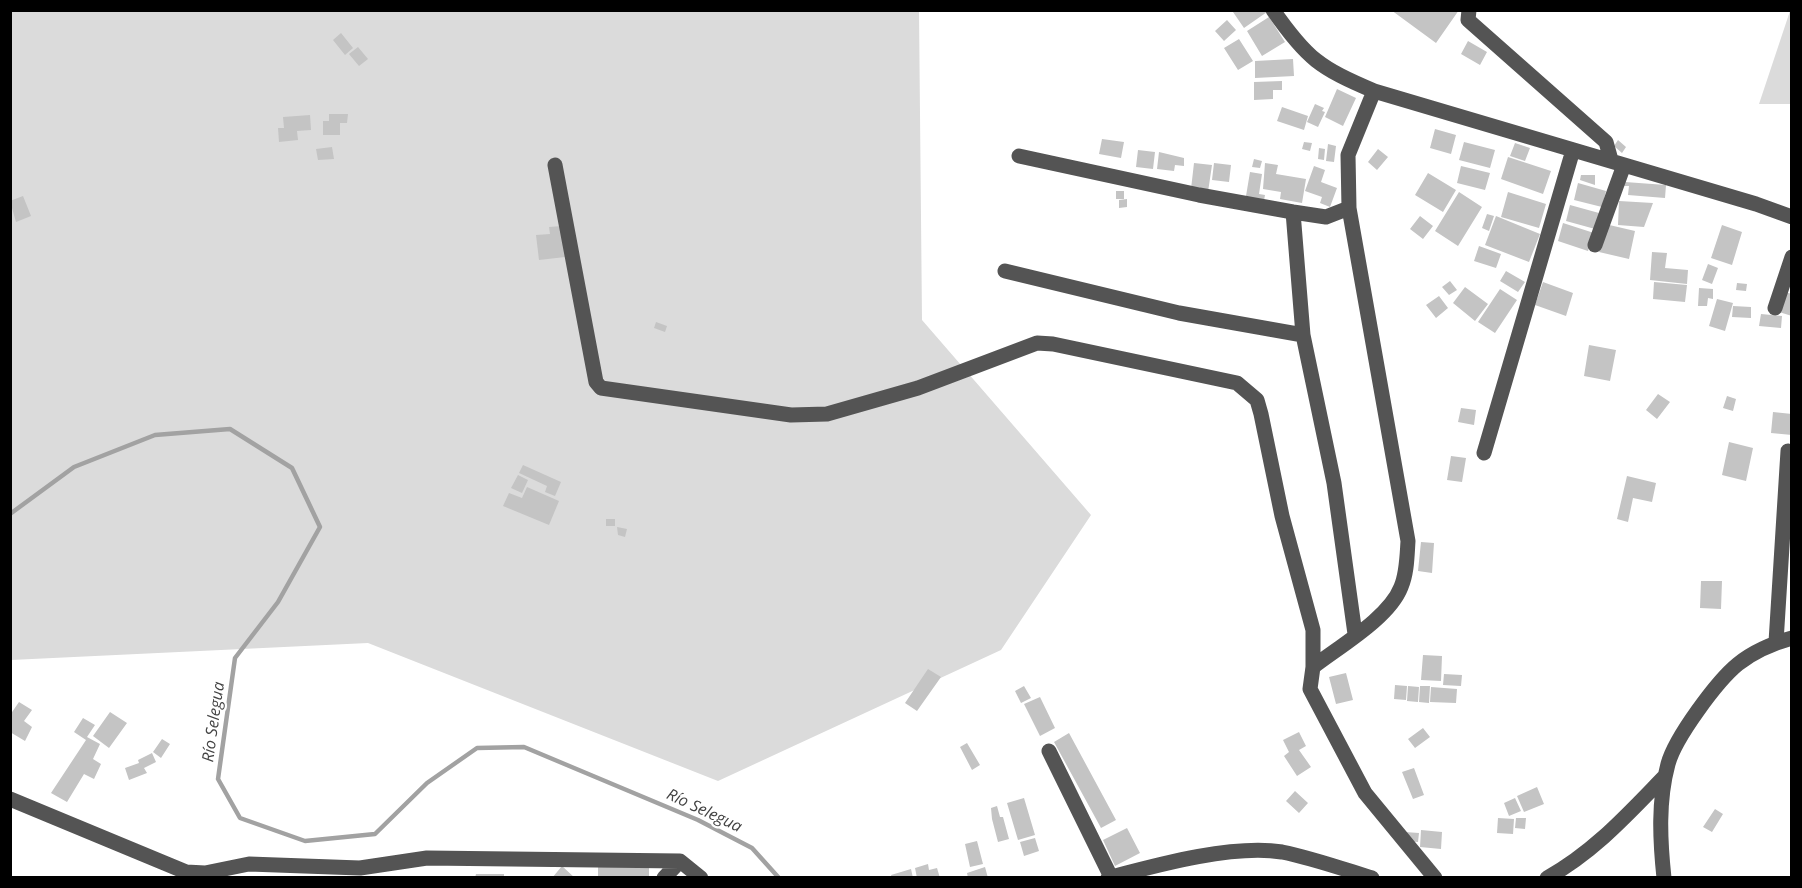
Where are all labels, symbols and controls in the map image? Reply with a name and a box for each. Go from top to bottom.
water label: Río Selegua [199,681,229,763]
water label: Río Selegua [663,785,745,837]

